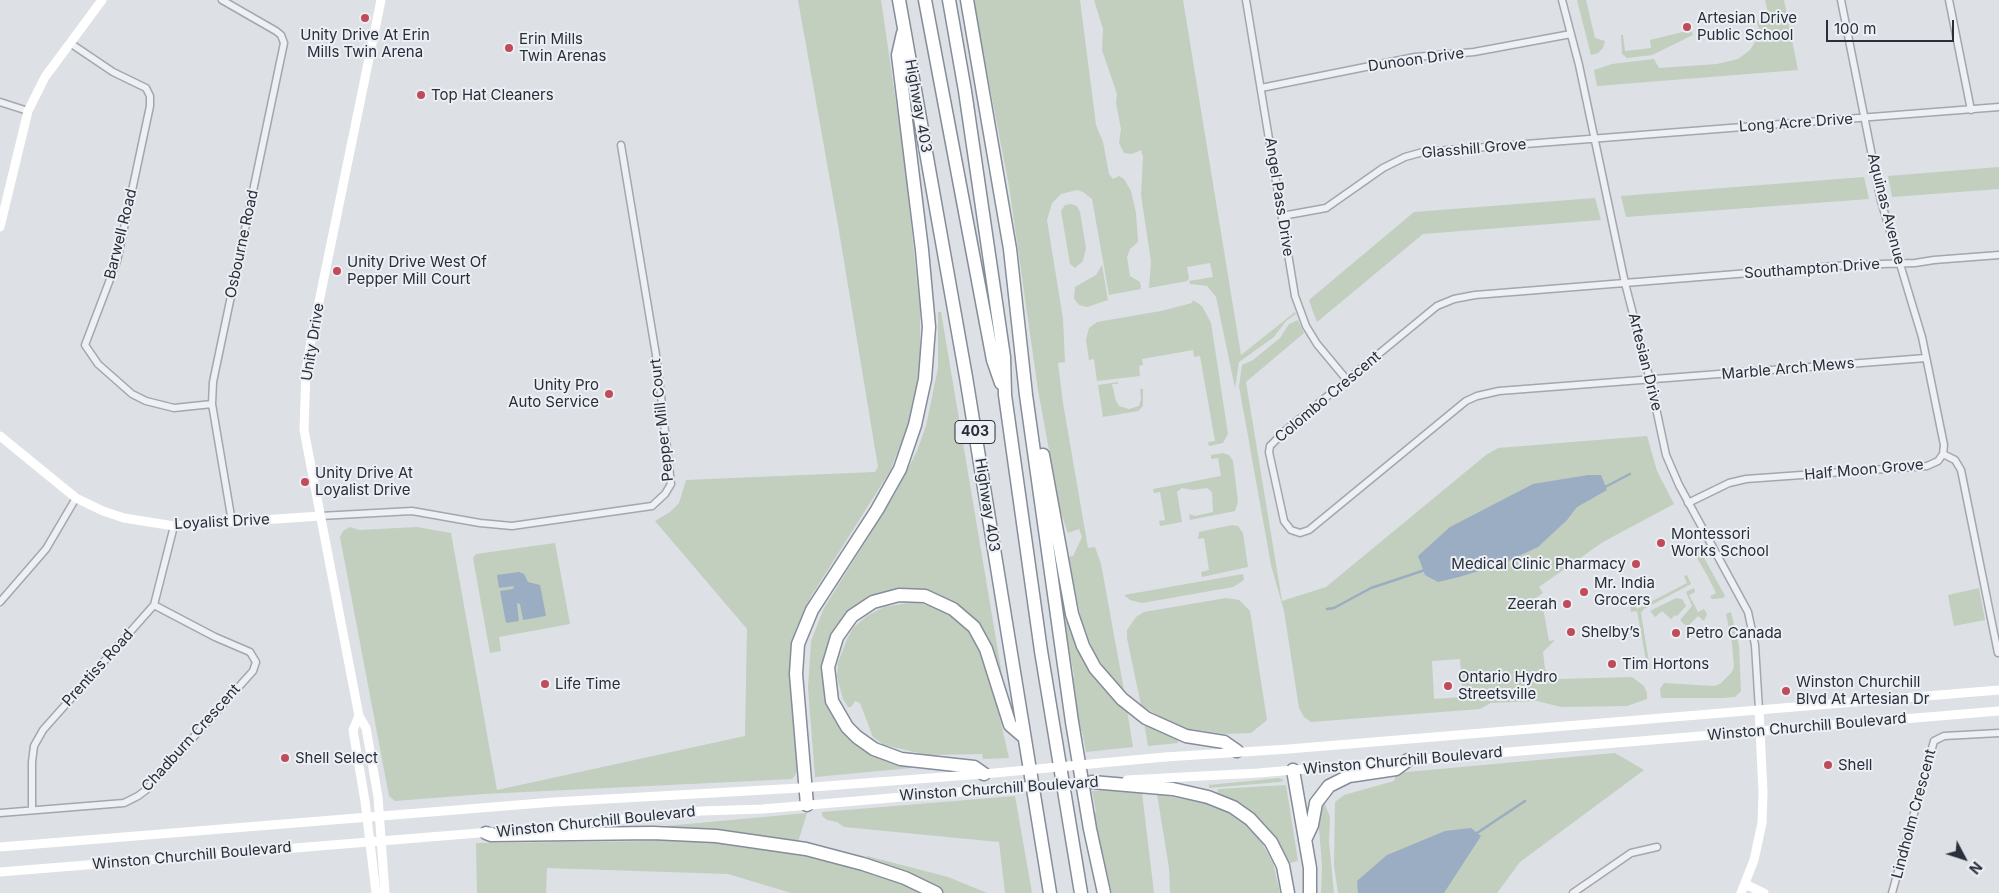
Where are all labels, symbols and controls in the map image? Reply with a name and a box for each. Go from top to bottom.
place label: Artesian Drive Public School [1697,9,1797,44]
scale bar [1829,10,1956,42]
marker: Unity Drive At Erin Mills Twin Arena [359,12,371,24]
text: 100 m [1834,19,1876,38]
marker: Artesian Drive Public School [1681,21,1693,33]
place label: Unity Drive At Erin Mills Twin Arena [300,26,430,61]
place label: Erin Mills Twin Arenas [519,30,606,65]
marker: Erin Mills Twin Arenas [503,42,515,54]
street label: Dunoon Drive [1367,44,1465,76]
street label: Highway 403 [901,58,935,154]
place label: Top Hat Cleaners [431,86,554,104]
marker: Top Hat Cleaners [415,89,427,101]
street label: Long Acre Drive [1738,110,1854,136]
street label: Glasshill Grove [1421,135,1527,163]
street label: Angel Pass Drive [1261,136,1297,258]
street label: Aquinas Avenue [1863,151,1909,267]
street label: Barwell Road [101,187,141,281]
street label: Osbourne Road [222,188,262,300]
place label: Unity Drive West Of Pepper Mill Court [347,253,487,288]
street label: Southampton Drive [1744,255,1880,283]
marker: Unity Drive West Of Pepper Mill Court [331,265,343,277]
street label: Unity Drive [298,302,328,382]
street label: Artesian Drive [1624,311,1666,413]
street label: Colombo Crescent [1272,348,1384,446]
street label: Marble Arch Mews [1721,354,1855,384]
street label: Pepper Mill Court [647,358,677,482]
place label: Unity Pro Auto Service [508,376,599,411]
marker: Unity Pro Auto Service [603,388,615,400]
road number: 403 [955,421,995,444]
street label: Half Moon Grove [1804,456,1924,484]
street label: Highway 403 [971,457,1003,553]
place label: Unity Drive At Loyalist Drive [315,464,413,499]
marker: Unity Drive At Loyalist Drive [299,476,311,488]
street label: Loyalist Drive [174,511,270,533]
place label: Montessori Works School [1671,525,1769,560]
marker: Montessori Works School [1655,537,1667,549]
place label: Medical Clinic Pharmacy [1451,555,1626,573]
marker: Medical Clinic Pharmacy [1630,558,1642,570]
place label: Mr. India Grocers [1594,574,1655,609]
marker: Mr. India Grocers [1578,586,1590,598]
place label: Zeerah [1507,595,1557,613]
marker: Zeerah [1561,598,1573,610]
place label: Shelby’s [1581,623,1640,641]
place label: Petro Canada [1686,624,1782,642]
street label: Prentiss Road [59,626,137,710]
marker: Shelby’s [1565,626,1577,638]
marker: Petro Canada [1670,627,1682,639]
place label: Tim Hortons [1622,655,1709,673]
marker: Tim Hortons [1606,658,1618,670]
place label: Ontario Hydro Streetsville [1458,668,1557,703]
place label: Winston Churchill Blvd At Artesian Dr [1796,673,1930,708]
place label: Life Time [555,675,620,693]
marker: Life Time [539,678,551,690]
street label: Chadburn Crescent [138,680,244,796]
marker: Ontario Hydro Streetsville [1442,680,1454,692]
marker: Winston Churchill Blvd At Artesian Dr [1780,685,1792,697]
street label: Winston Churchill Boulevard [1707,709,1907,745]
street label: Winston Churchill Boulevard [1303,743,1503,779]
street label: Lindholm Crescent [1888,747,1940,881]
place label: Shell Select [295,749,378,767]
marker: Shell Select [279,752,291,764]
place label: Shell [1838,756,1873,774]
marker: Shell [1822,759,1834,771]
street label: Winston Churchill Boulevard [899,773,1099,805]
street label: Winston Churchill Boulevard [496,803,696,841]
north arrow [1939,833,1989,883]
street label: Winston Churchill Boulevard [92,838,292,874]
text: N [1966,858,1986,878]

